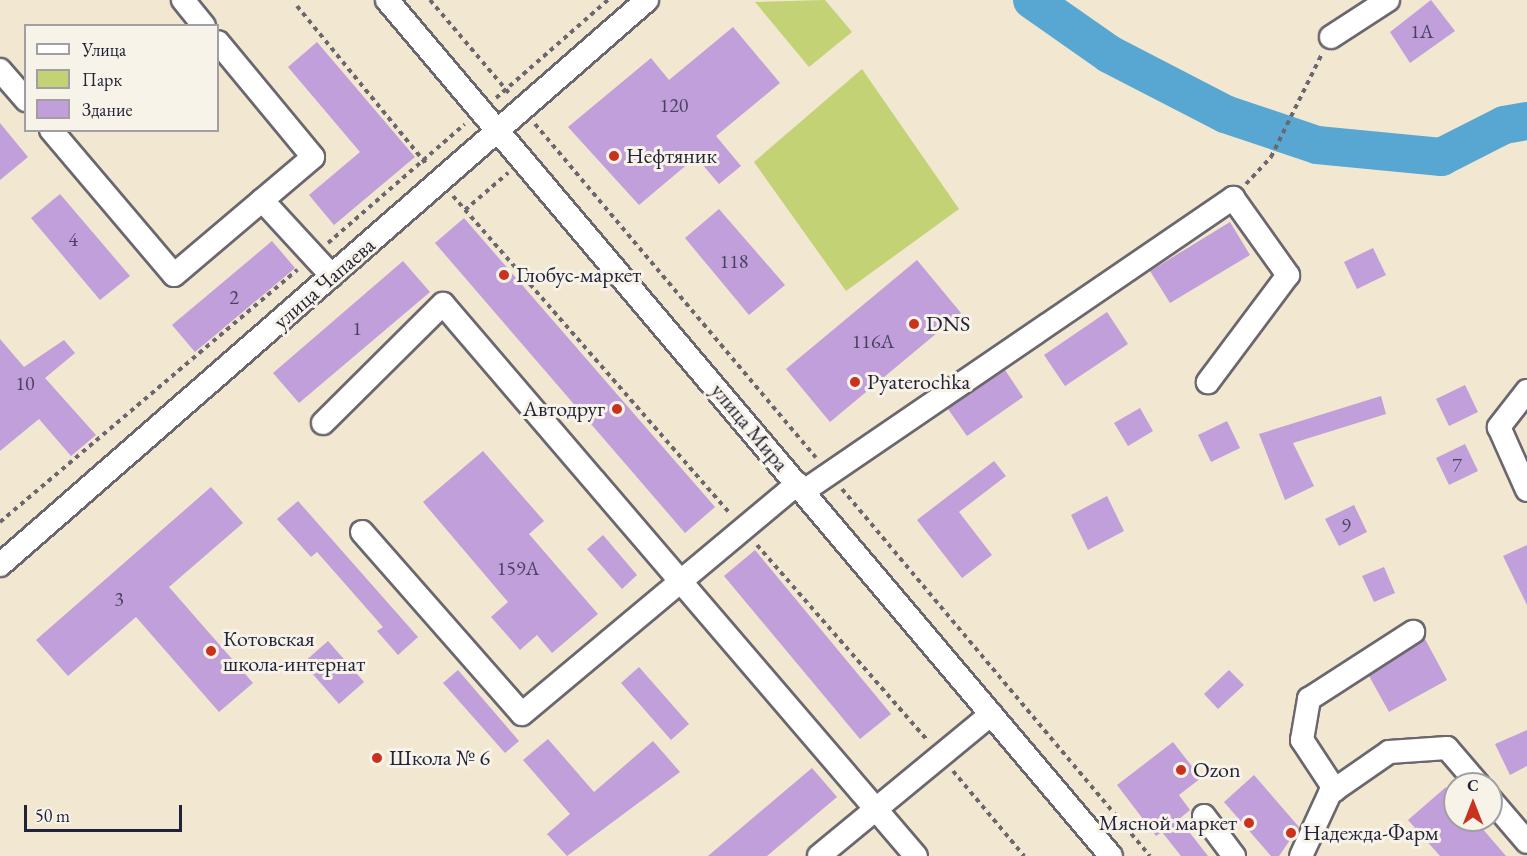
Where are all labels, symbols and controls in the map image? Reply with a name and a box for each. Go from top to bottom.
house number: 1А [1410,19,1434,43]
legend [24,24,219,132]
text: Улица [82,38,126,61]
text: Парк [82,68,122,91]
house number: 120 [660,93,688,117]
text: Здание [82,98,132,121]
place label: Нефтяник [626,143,717,169]
marker: Нефтяник [607,149,621,163]
house number: 4 [68,227,78,251]
street label: улица Чапаева [268,232,380,334]
house number: 118 [720,249,748,273]
place label: Глобус-маркет [516,262,641,288]
marker: Глобус-маркет [497,268,511,282]
house number: 2 [229,285,239,309]
place label: DNS [926,311,970,337]
house number: 1 [352,316,362,340]
marker: DNS [907,317,921,331]
house number: 116А [852,329,894,353]
place label: Pyaterochka [867,369,970,395]
house number: 10 [15,371,35,395]
marker: Pyaterochka [848,375,862,389]
street label: улица Мира [706,378,794,476]
place label: Автодруг [523,396,605,422]
marker: Автодруг [610,402,624,416]
house number: 7 [1452,453,1462,477]
house number: 9 [1341,513,1351,537]
house number: 159А [497,556,539,580]
house number: 3 [114,587,124,611]
place label: Котовская школа-интернат [223,625,365,676]
marker: Котовская школа-интернат [204,644,218,658]
place label: Школа № 6 [389,745,490,771]
marker: Школа № 6 [370,751,384,765]
place label: Ozon [1193,757,1241,783]
marker: Ozon [1174,763,1188,777]
north arrow [1443,772,1503,832]
text: С [1467,775,1479,796]
scale bar [27,793,184,831]
text: 50 m [35,804,70,827]
place label: Мясной маркет [1099,810,1237,836]
marker: Мясной маркет [1242,816,1256,830]
place label: Надежда-Фарм [1303,820,1439,846]
marker: Надежда-Фарм [1284,826,1298,840]

